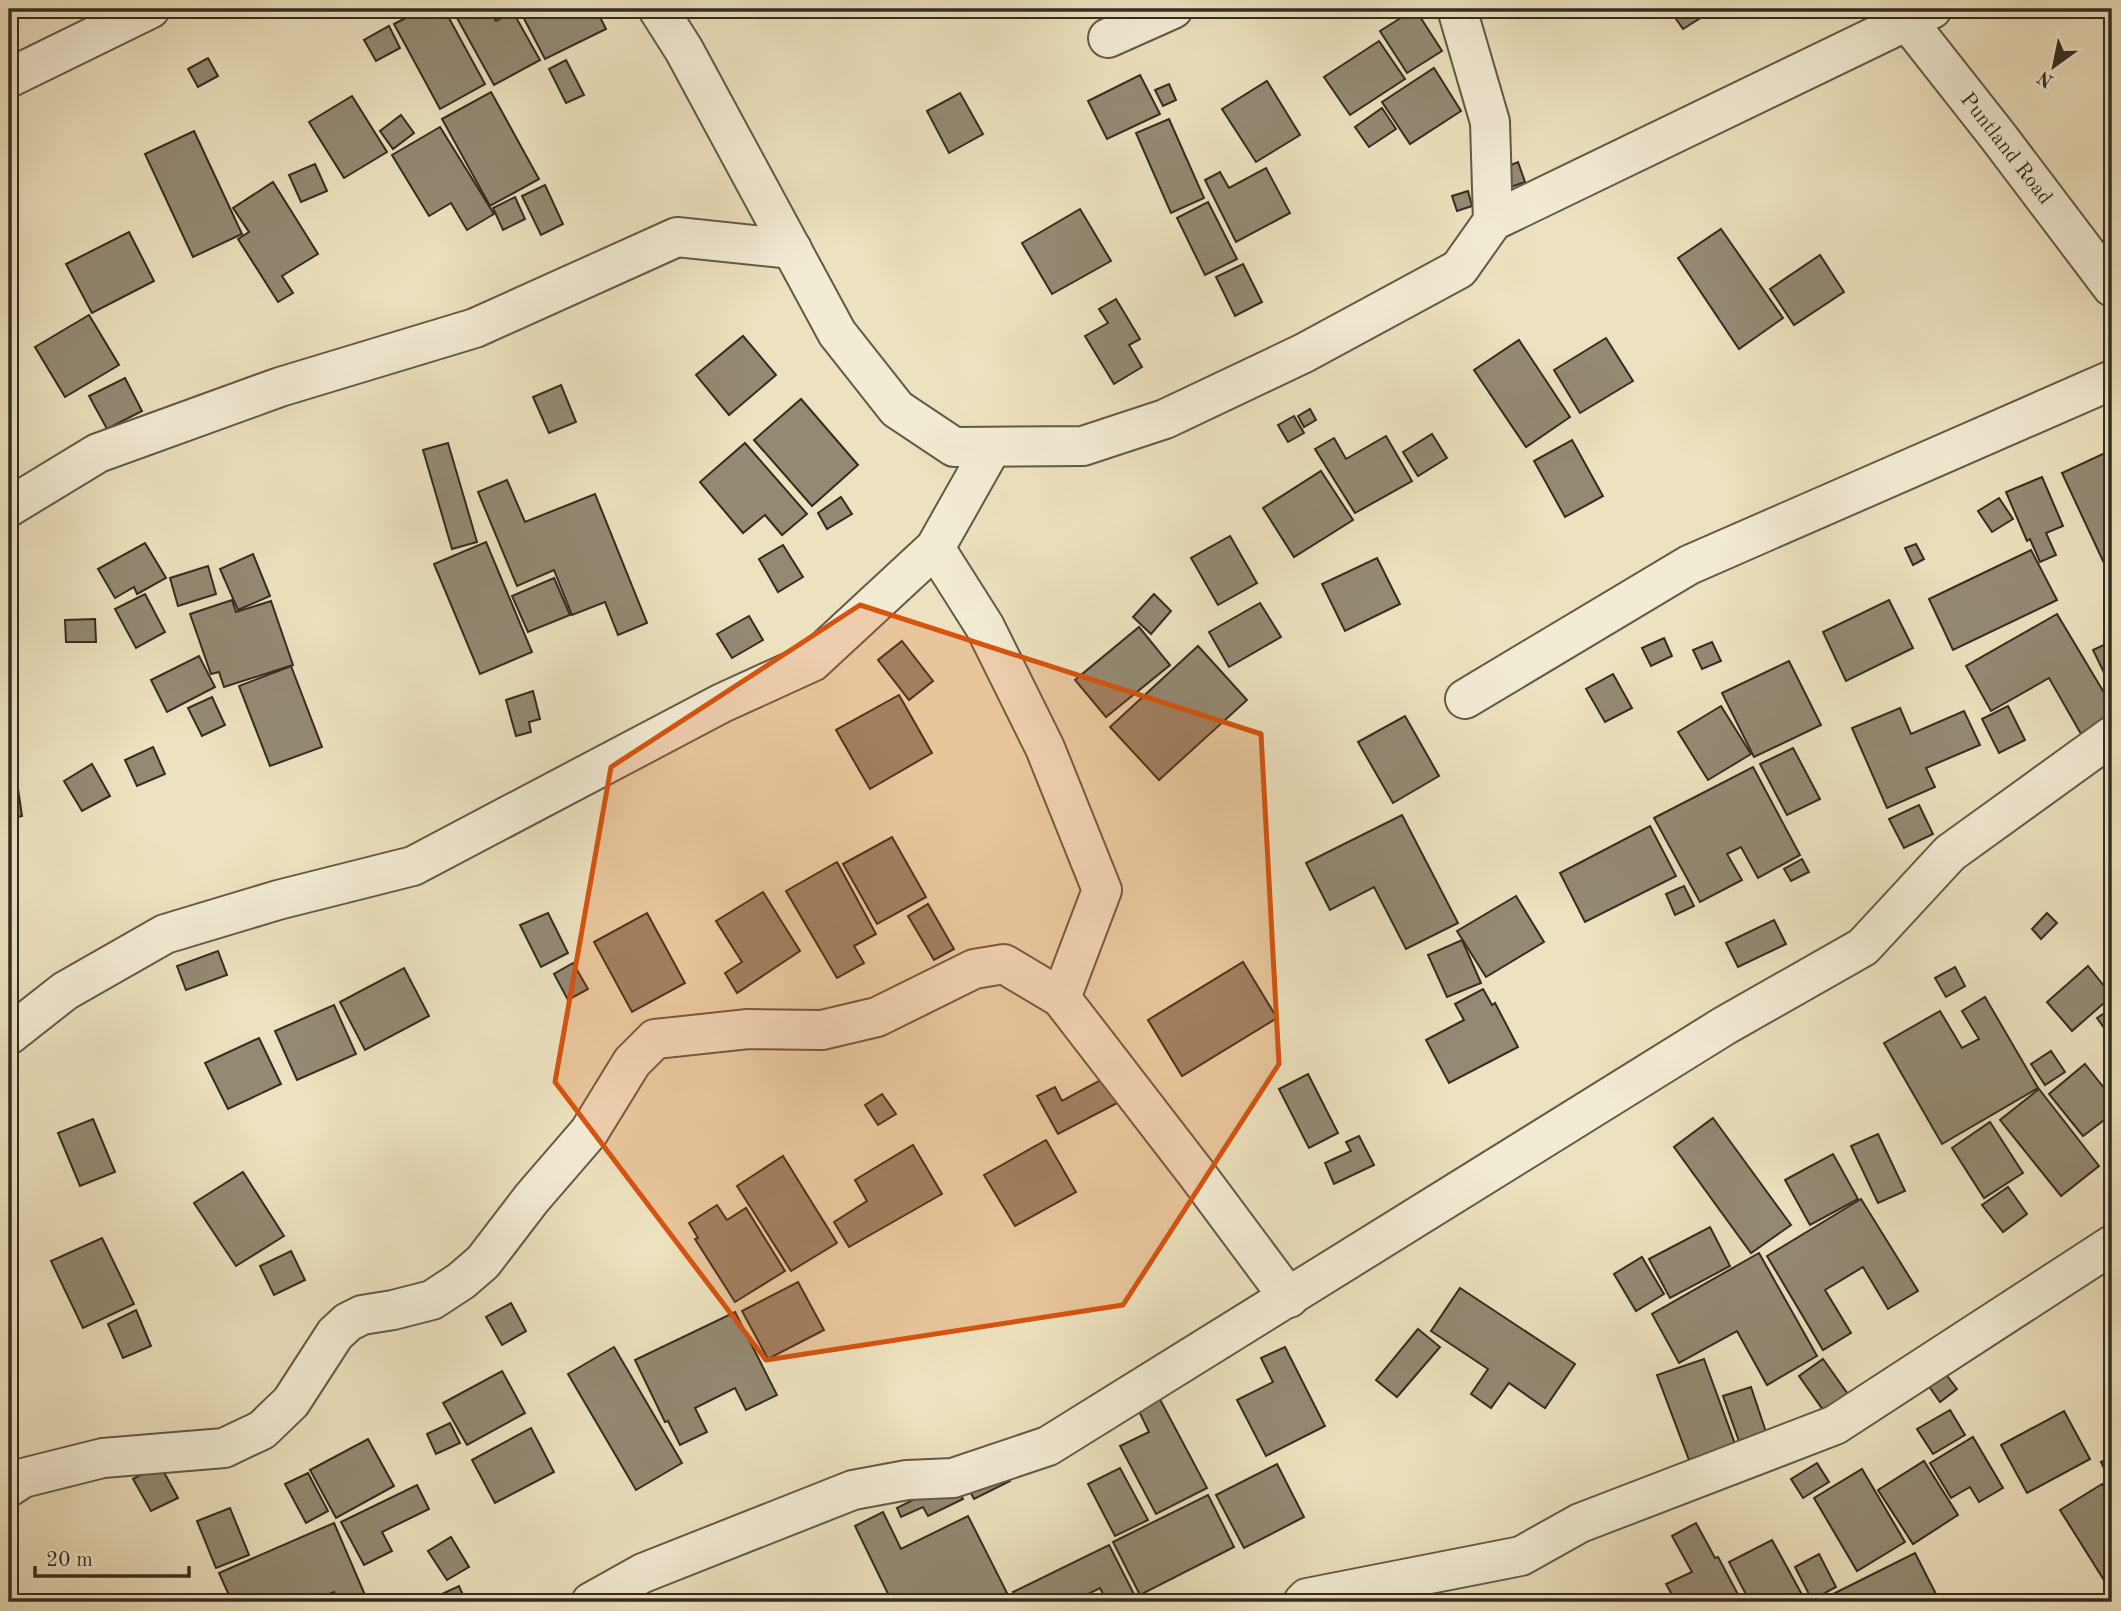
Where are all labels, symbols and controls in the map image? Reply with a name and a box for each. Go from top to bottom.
north arrow [2020,32,2090,102]
text: N [2034,66,2057,90]
street label: Puntland Road [1956,89,2056,209]
scale bar [35,1534,189,1578]
text: 20 m [46,1550,93,1571]

